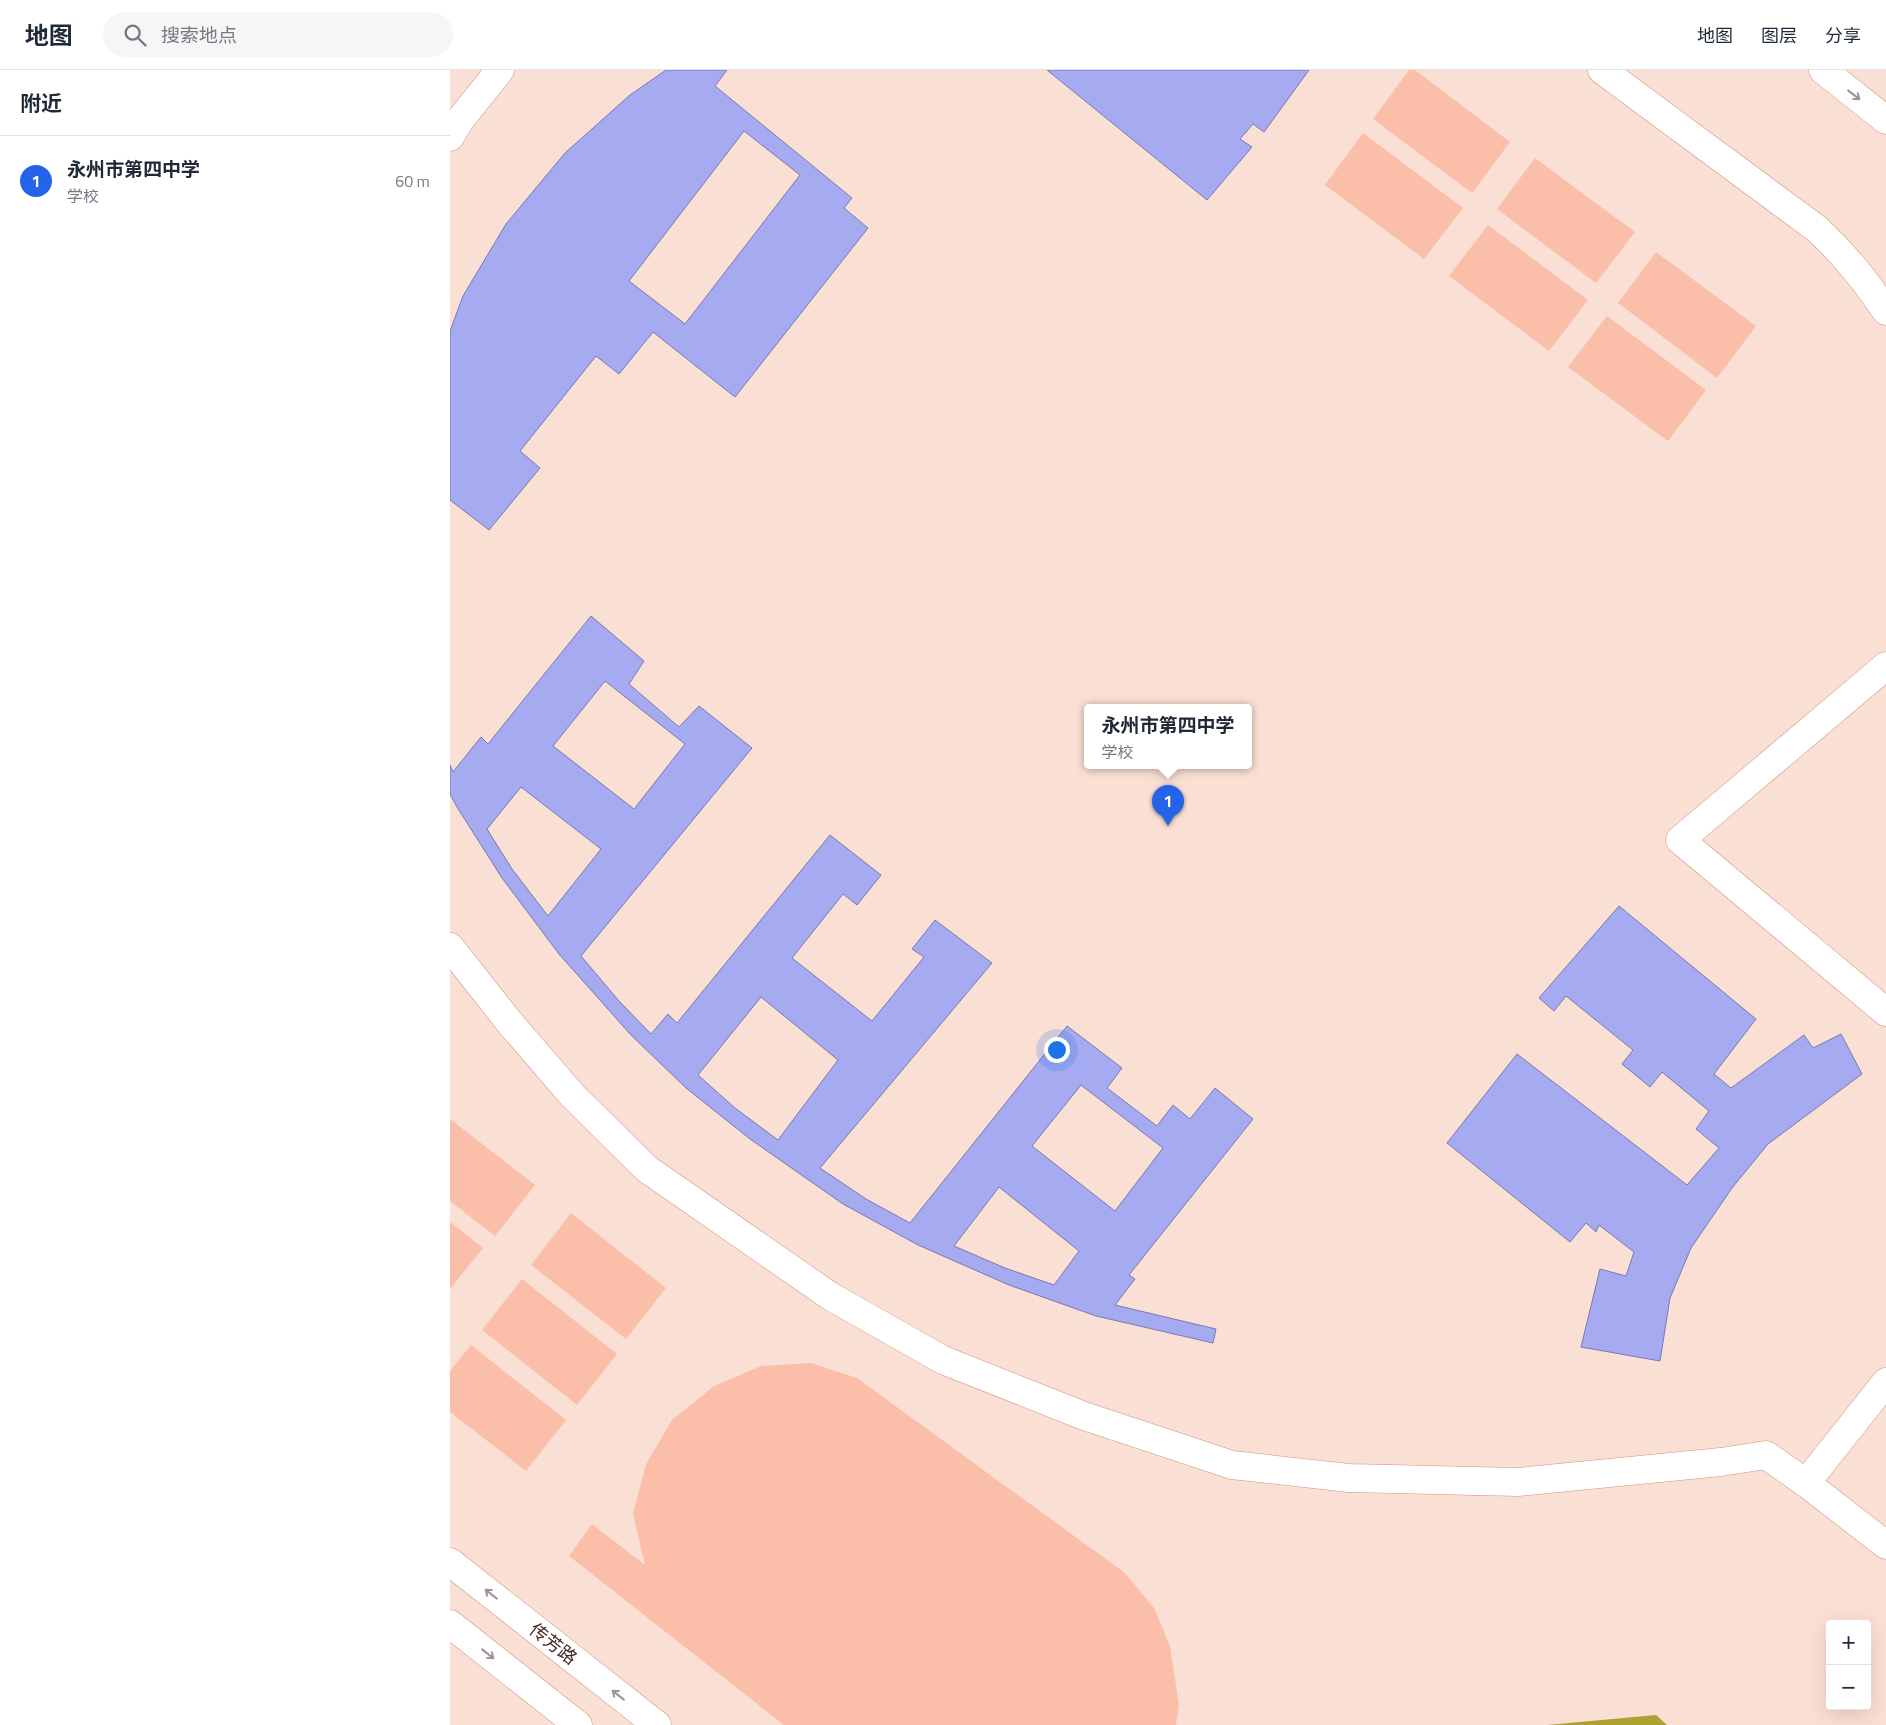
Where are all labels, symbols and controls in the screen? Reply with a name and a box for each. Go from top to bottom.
search box [103,12,453,57]
text: 地图 [25,17,73,53]
text: 搜索地点 [161,20,237,49]
icon: search [121,21,149,49]
text: 地图 [1697,22,1733,49]
text: 图层 [1761,22,1797,49]
text: 分享 [1825,22,1861,49]
text: 附近 [20,87,62,119]
one-way arrow [1847,90,1861,100]
text: 永州市第四中学 [67,154,200,183]
text: 1 [32,169,40,193]
text: 60 m [395,169,430,193]
text: 学校 [67,184,99,208]
popup [1084,704,1252,769]
text: 永州市第四中学 [1101,710,1235,739]
text: 学校 [1101,740,1134,764]
pin: 1 [1152,785,1184,826]
your location [1044,1037,1070,1063]
one-way arrow [485,1589,498,1600]
street label: 传芳路 [524,1616,583,1671]
map controls [1826,1620,1871,1710]
button: + [1826,1620,1871,1665]
one-way arrow [481,1649,494,1660]
button: − [1826,1665,1871,1710]
one-way arrow [612,1689,625,1700]

